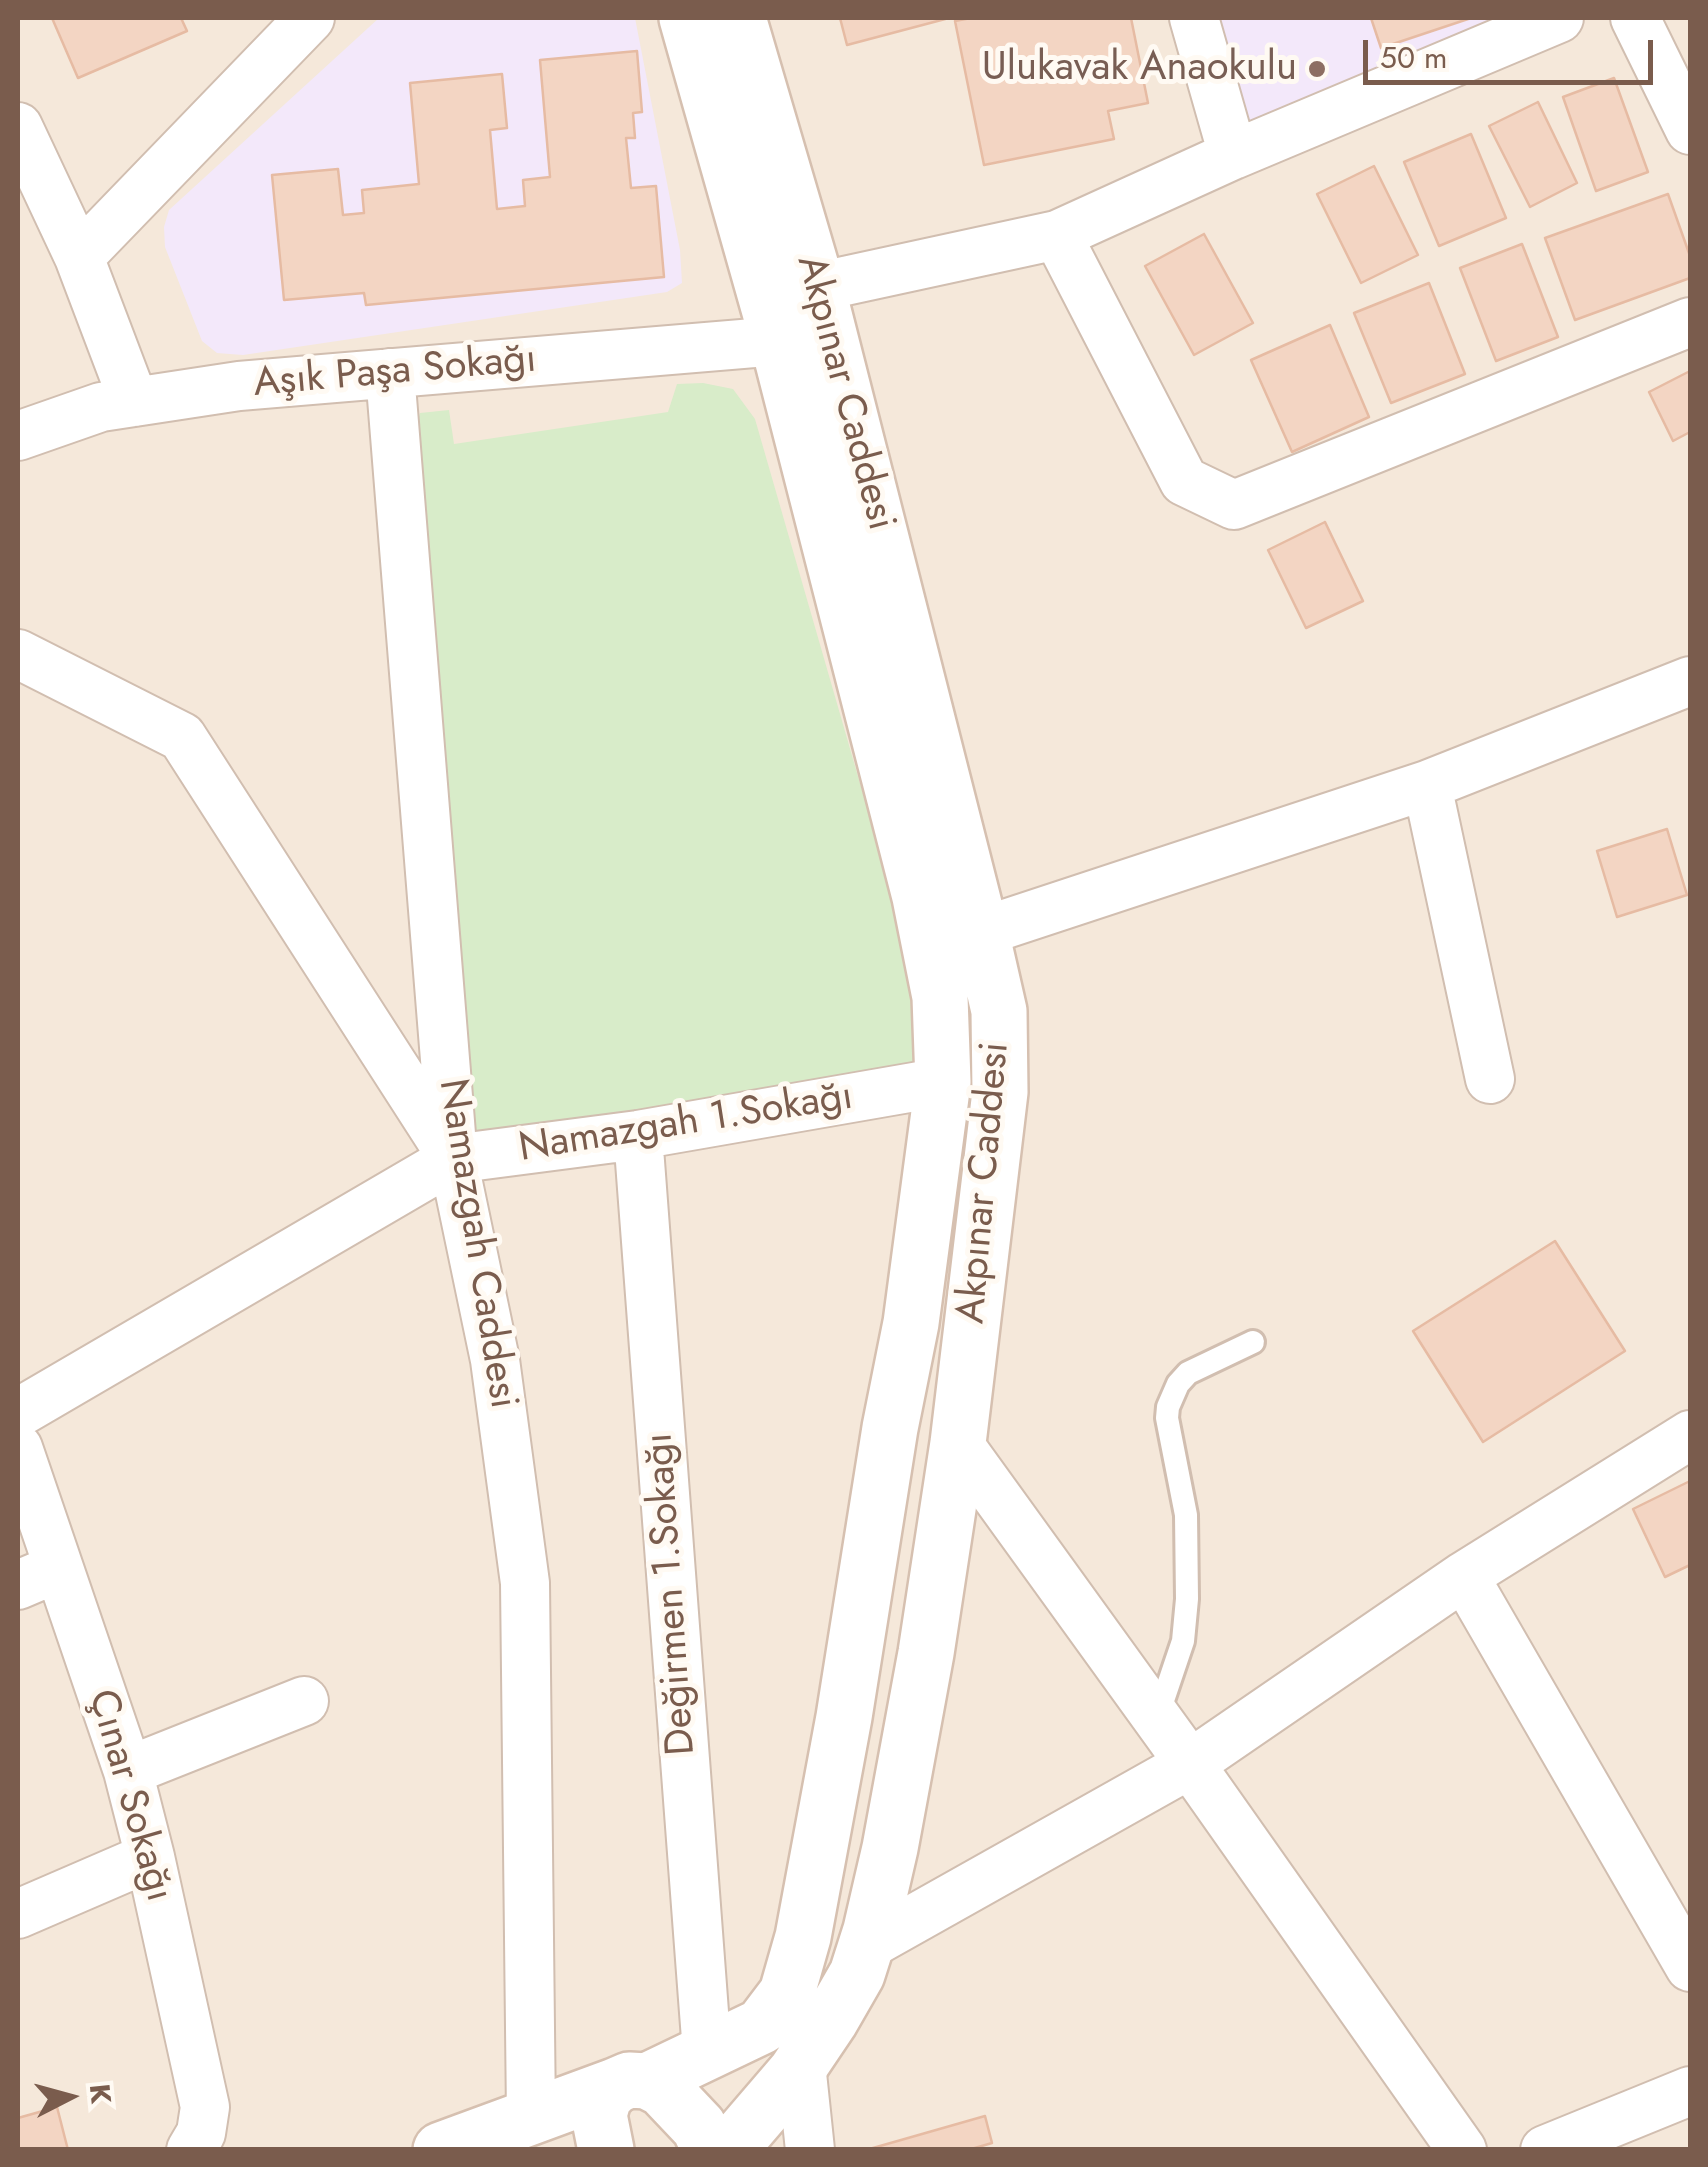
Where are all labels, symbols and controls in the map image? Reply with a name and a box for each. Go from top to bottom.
scale bar [1368,20,1658,82]
text: 50 m [1380,36,1447,79]
place label: Ulukavak Anaokulu [982,45,1297,93]
marker: Ulukavak Anaokulu [1306,58,1328,80]
street label: Akpınar Caddesi [784,250,904,536]
street label: Aşık Paşa Sokağı [252,337,538,409]
street label: Akpınar Caddesi [949,1040,1021,1326]
street label: Namazgah 1.Sokağı [516,1074,856,1174]
street label: Namazgah Caddesi [426,1076,526,1412]
street label: Değirmen 1.Sokağı [637,1431,707,1757]
street label: Çınar Sokağı [76,1685,182,1907]
north arrow [20,2047,120,2147]
text: K [79,2082,122,2106]

